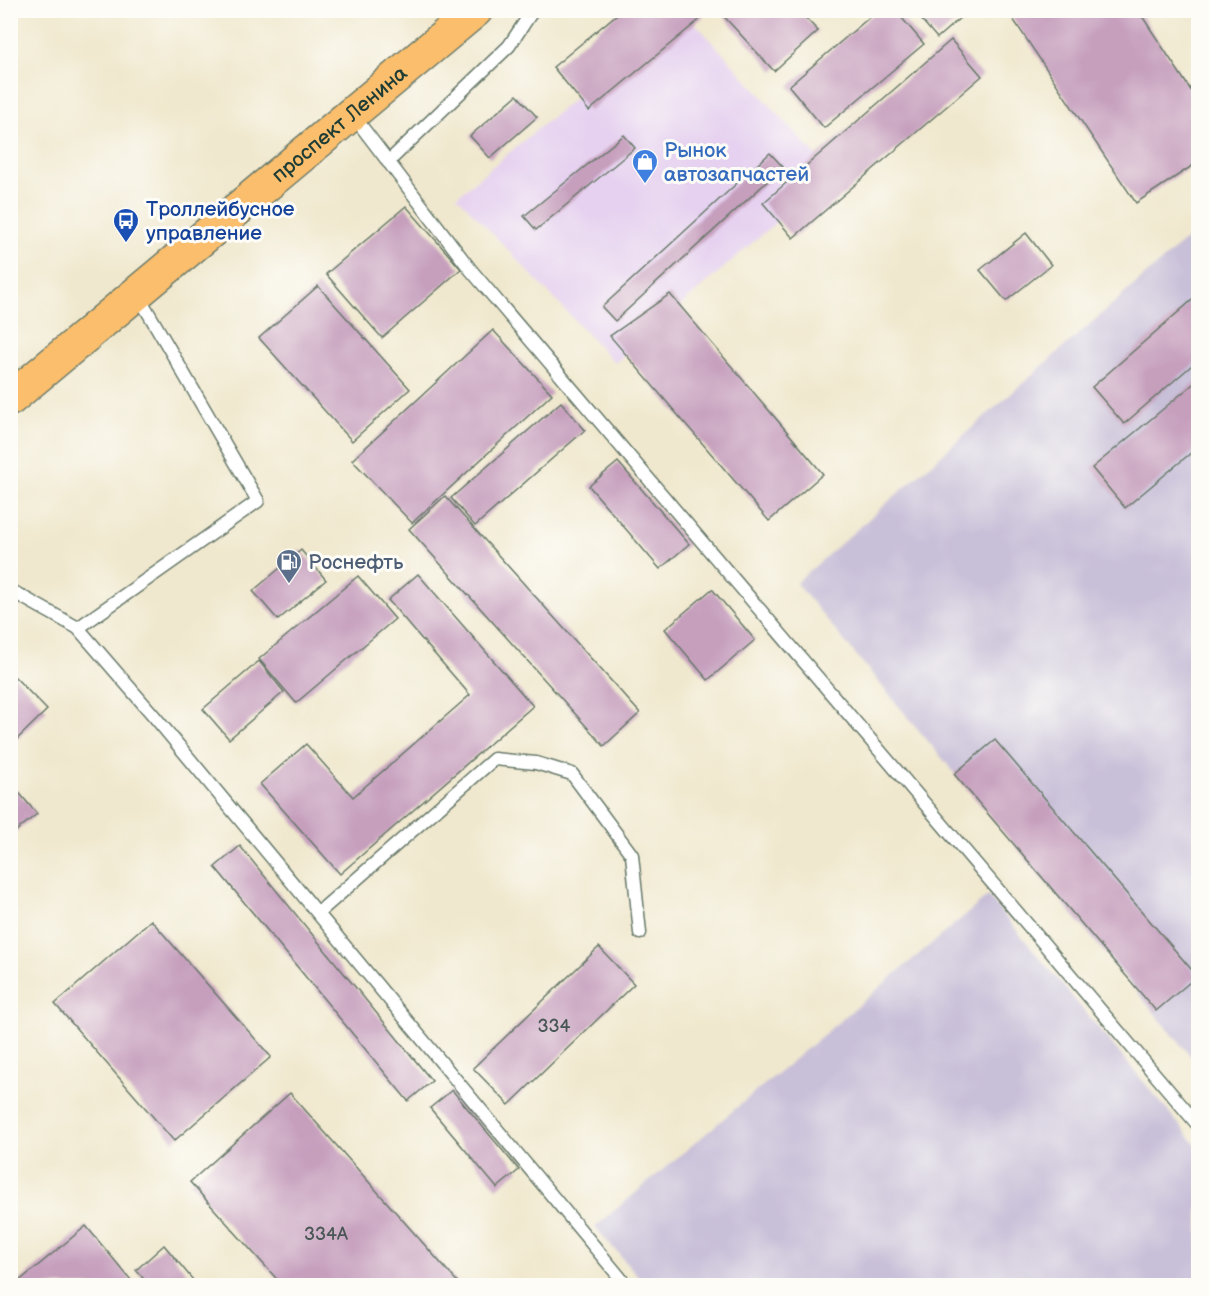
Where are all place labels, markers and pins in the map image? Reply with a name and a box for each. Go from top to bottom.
place label: Рынок автозапчастей [664,138,809,187]
shop icon: Рынок автозапчастей [630,147,660,185]
place label: Троллейбусное управление [146,197,295,246]
bus stop icon: Троллейбусное управление [111,206,141,244]
fuel station icon: Роснефть [274,547,304,585]
place label: Роснефть [308,550,404,575]

